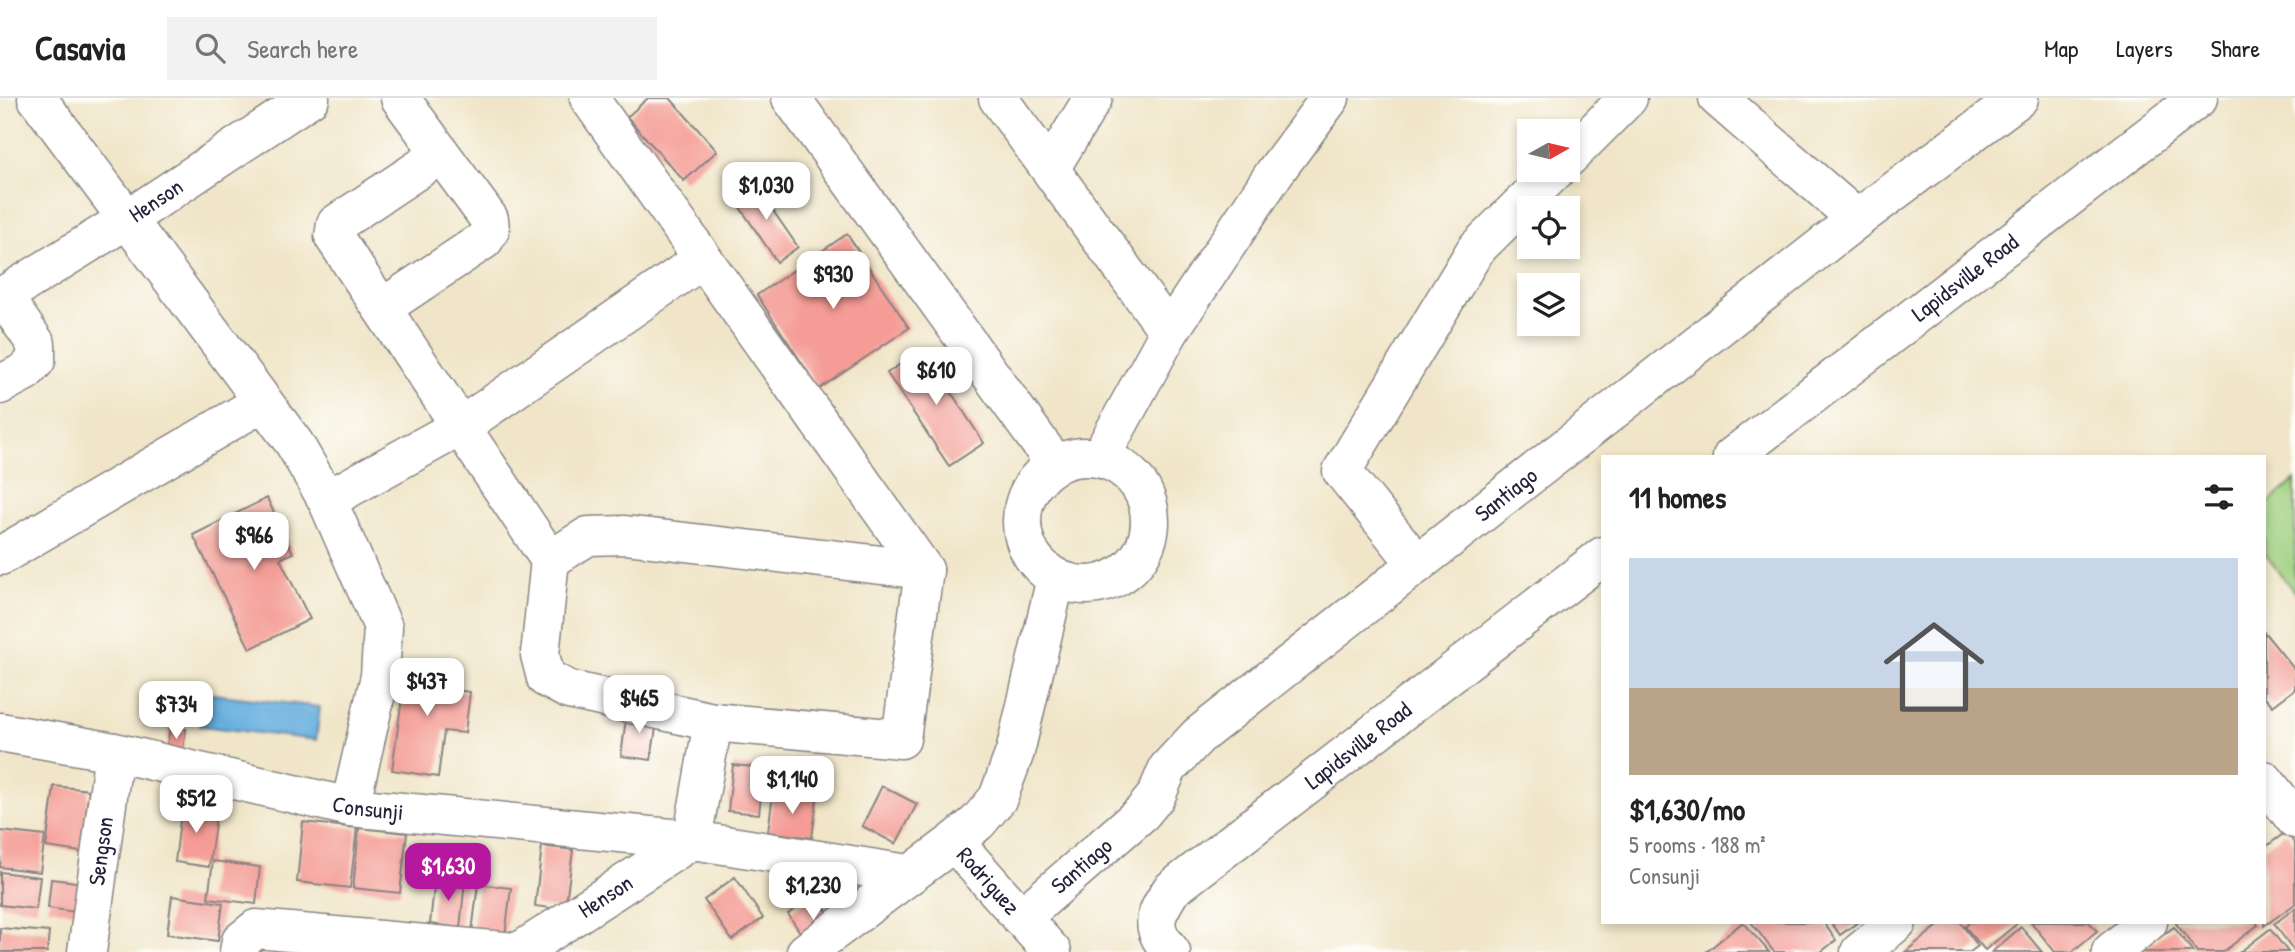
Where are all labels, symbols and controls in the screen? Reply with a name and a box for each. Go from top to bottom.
search box [167,17,657,80]
text: Casavia [35,26,125,70]
icon: search [191,29,229,67]
text: Search here [247,31,358,66]
text: Map [2044,32,2078,64]
text: Layers [2116,32,2173,64]
text: Share [2211,32,2260,64]
north arrow [1517,119,1580,182]
map controls [1517,119,1580,336]
pin: $1,030 [709,162,823,222]
text: $1,030 [738,169,794,200]
street label: Henson [122,171,189,229]
button: locate [1517,196,1580,259]
street label: Lapidsville Road [1905,226,2024,328]
pin: $930 [792,252,874,311]
text: $930 [813,258,853,289]
button: layers [1517,273,1580,336]
pin: $610 [895,348,977,407]
text: $610 [916,354,956,385]
street label: Santiago [1468,460,1543,528]
text: 11 homes [1629,477,1726,517]
icon: filters [2200,478,2238,516]
pin: $966 [213,512,295,572]
text: $966 [235,519,273,550]
icon: home [1871,604,1997,730]
pin: $437 [386,658,468,718]
text: $437 [406,665,448,696]
pin: $465 [598,676,680,735]
pin: $734 [135,682,217,741]
text: $465 [619,682,659,713]
text: $734 [155,688,197,719]
street label: Lapidsville Road [1298,694,1417,796]
pin: $1,140 [735,756,849,816]
text: $1,140 [766,763,818,794]
pin: $512 [155,776,237,835]
text: $512 [176,782,216,813]
street label: Consunji [329,787,405,827]
text: $1,630/mo [1629,789,1745,829]
street label: Sengson [80,815,120,887]
text: 5 rooms · 188 m² [1629,829,1766,860]
street label: Santiago [1044,830,1118,900]
street label: Rodriguez [950,840,1028,921]
pin: $1,630 [391,844,505,903]
text: $1,630 [421,850,475,881]
text: Consunji [1629,860,1700,891]
pin: $1,230 [756,862,870,922]
street label: Henson [572,867,638,925]
text: $1,230 [785,869,841,900]

